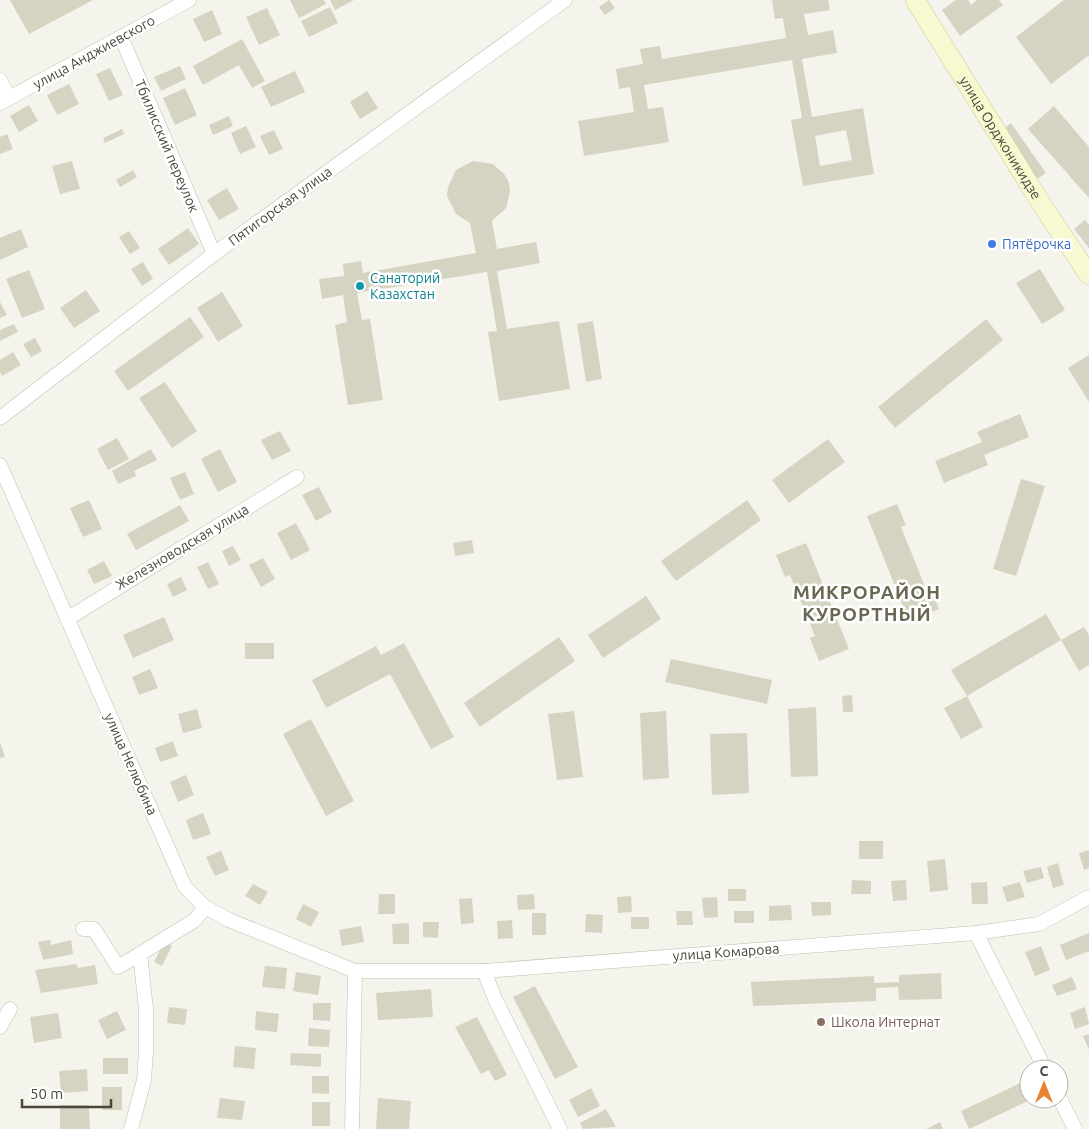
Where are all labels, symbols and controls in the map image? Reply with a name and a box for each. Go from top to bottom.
street label: улица Анджиевского [30,12,158,92]
street label: улица Орджоникидзе [956,73,1045,202]
street label: Тбилисский переулок [132,77,202,215]
street label: Пятигорская улица [225,163,335,249]
place label: Пятёрочка [1002,236,1071,252]
marker: Пятёрочка [986,238,998,250]
place label: Санаторий Казахстан [370,270,440,302]
marker: Санаторий Казахстан [354,280,366,292]
street label: Железноводская улица [112,501,252,593]
district label: МИКРОРАЙОН КУРОРТНЫЙ [793,581,941,625]
street label: улица Нелюбина [101,710,161,818]
street label: улица Комарова [672,940,780,964]
place label: Школа Интернат [831,1014,940,1030]
marker: Школа Интернат [815,1016,827,1028]
north arrow [1019,1059,1069,1109]
text: С [1040,1063,1049,1079]
scale bar [22,1076,111,1108]
text: 50 m [30,1085,63,1102]

